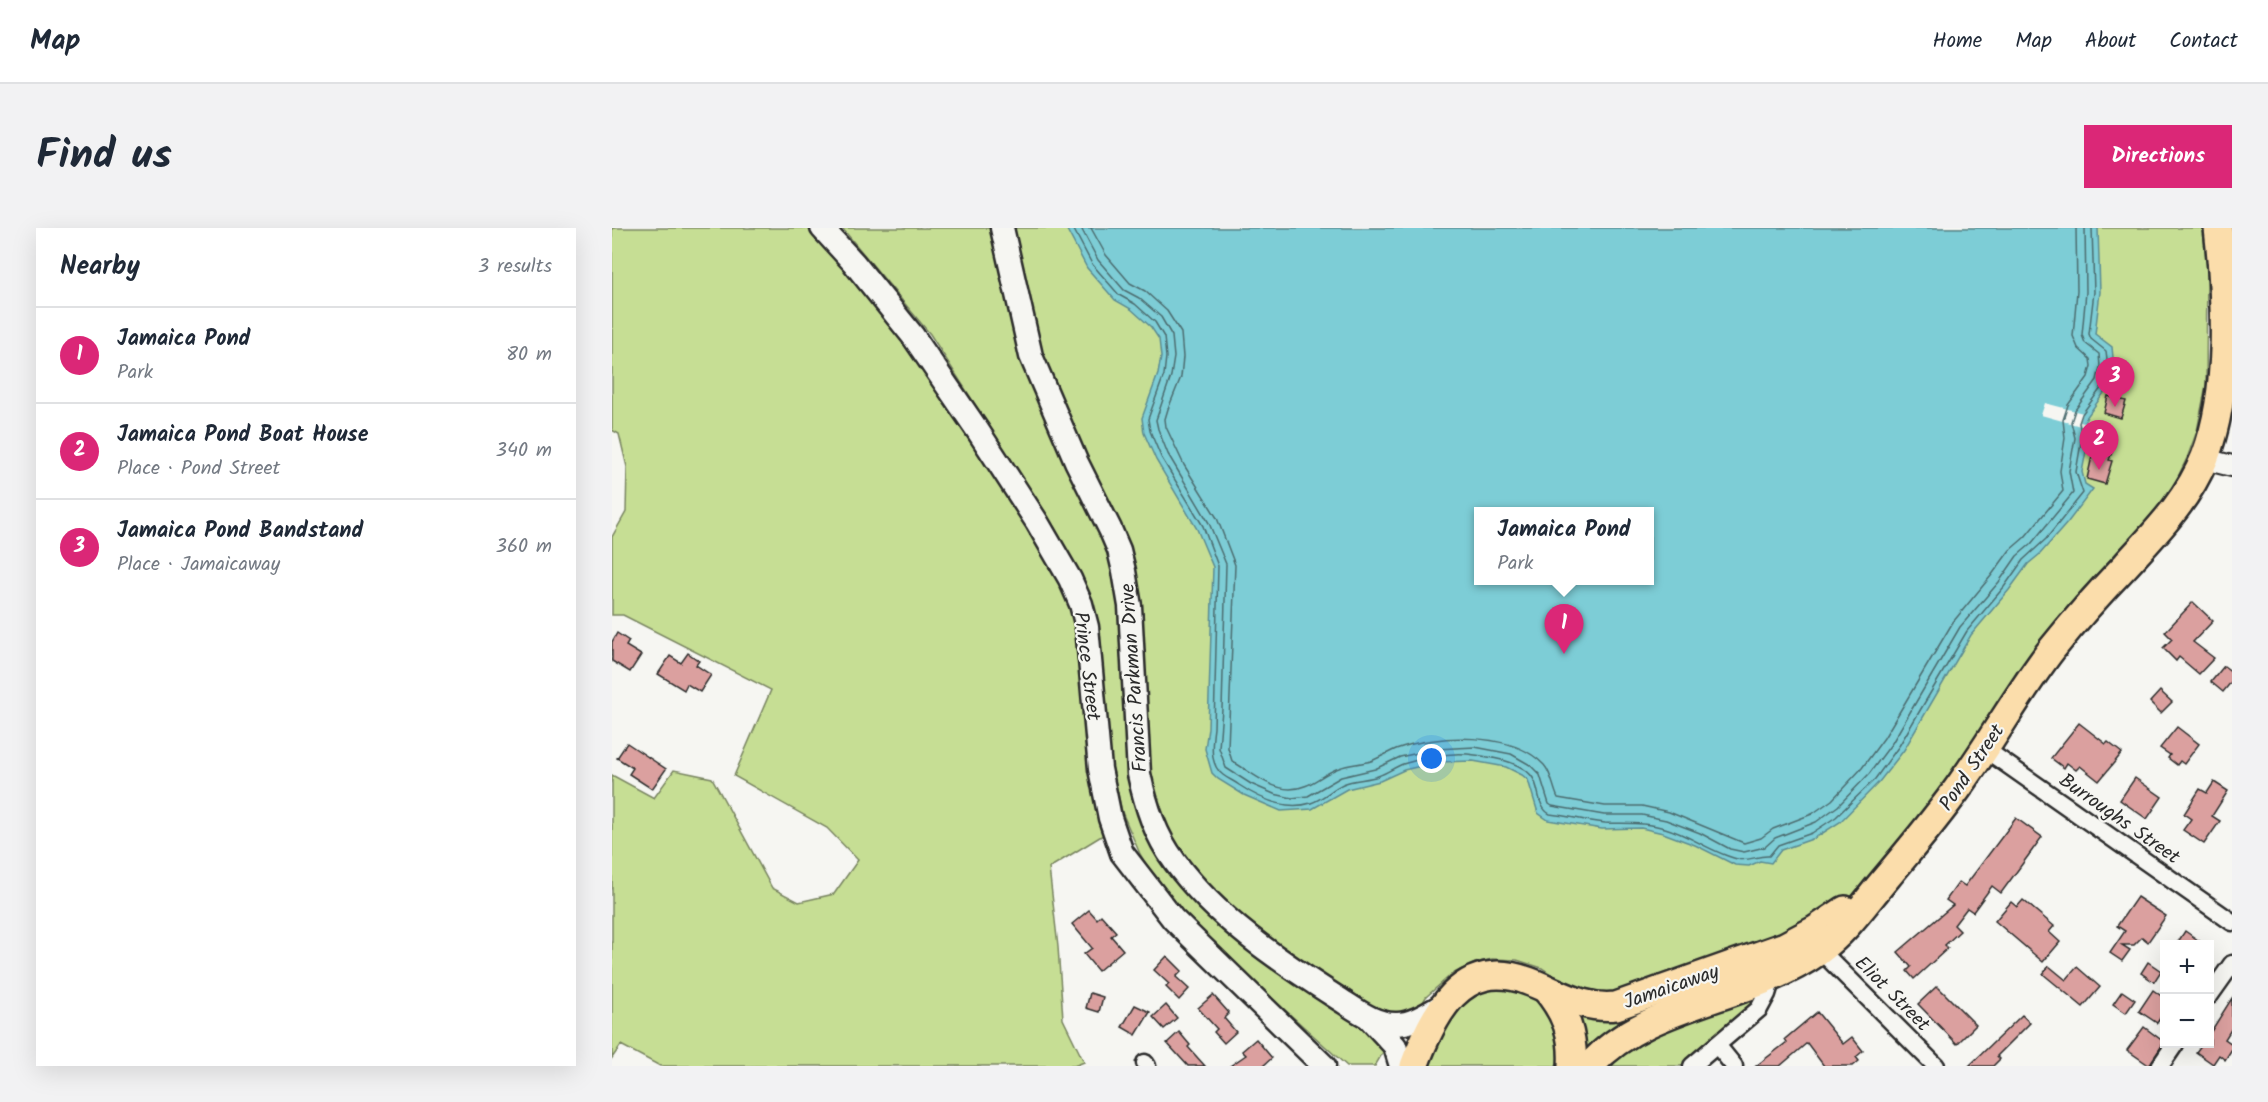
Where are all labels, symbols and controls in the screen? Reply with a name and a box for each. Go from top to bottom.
text: Map [30,19,81,64]
text: Home [1933,25,1982,58]
text: Map [2015,25,2052,58]
text: About [2085,25,2136,58]
text: Contact [2169,25,2238,58]
text: Find us [36,123,172,190]
button: Directions [2084,125,2232,188]
text: Nearby [60,246,140,288]
text: 3 results [478,251,552,283]
text: Jamaica Pond [117,322,250,357]
text: 1 [76,339,83,371]
text: 80 m [506,339,552,371]
text: Park [117,357,153,389]
pin: 3 [2096,358,2134,407]
text: Jamaica Pond Boat House [117,418,368,453]
pin: 2 [2080,420,2118,470]
text: 2 [74,435,85,467]
text: 340 m [496,435,552,467]
text: Place · Pond Street [117,453,280,485]
popup [1474,507,1654,585]
text: Jamaica Pond [1497,513,1631,548]
text: Jamaica Pond Bandstand [117,514,363,549]
text: 3 [74,531,85,563]
text: 360 m [496,531,552,563]
text: Park [1497,548,1534,580]
text: Place · Jamaicaway [117,549,280,581]
street label: Francis Parkman Drive [1112,582,1158,773]
pin: 1 [1544,604,1584,654]
street label: Prince Street [1063,610,1109,723]
street label: Pond Street [1932,718,2014,818]
your location [1417,744,1446,773]
street label: Burroughs Street [2052,766,2186,874]
map controls [2160,940,2214,1048]
button: + [2160,940,2214,994]
street label: Eliot Street [1846,949,1937,1040]
street label: Jamaicaway [1619,956,1724,1019]
button: − [2160,994,2214,1048]

